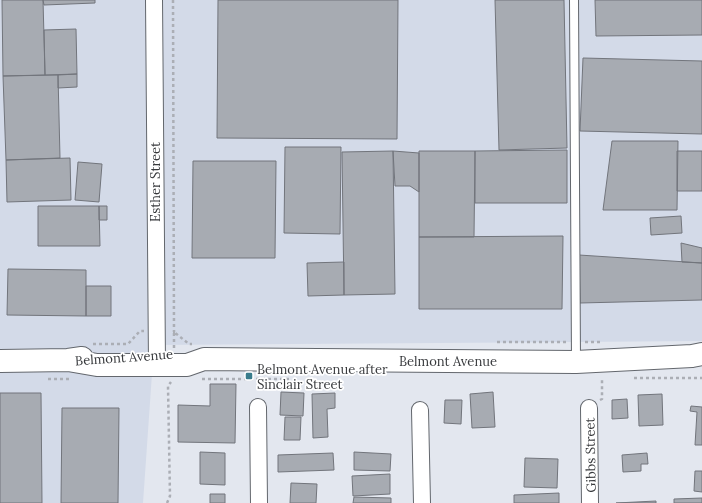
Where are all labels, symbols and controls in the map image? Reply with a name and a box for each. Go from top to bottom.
street label: Esther Street [147,142,164,222]
street label: Belmont Avenue [74,346,174,369]
street label: Belmont Avenue [399,353,497,370]
place label: Belmont Avenue after Sinclair Street [257,361,388,393]
marker: Belmont Avenue after Sinclair Street [244,371,254,381]
street label: Gibbs Street [581,417,600,493]

